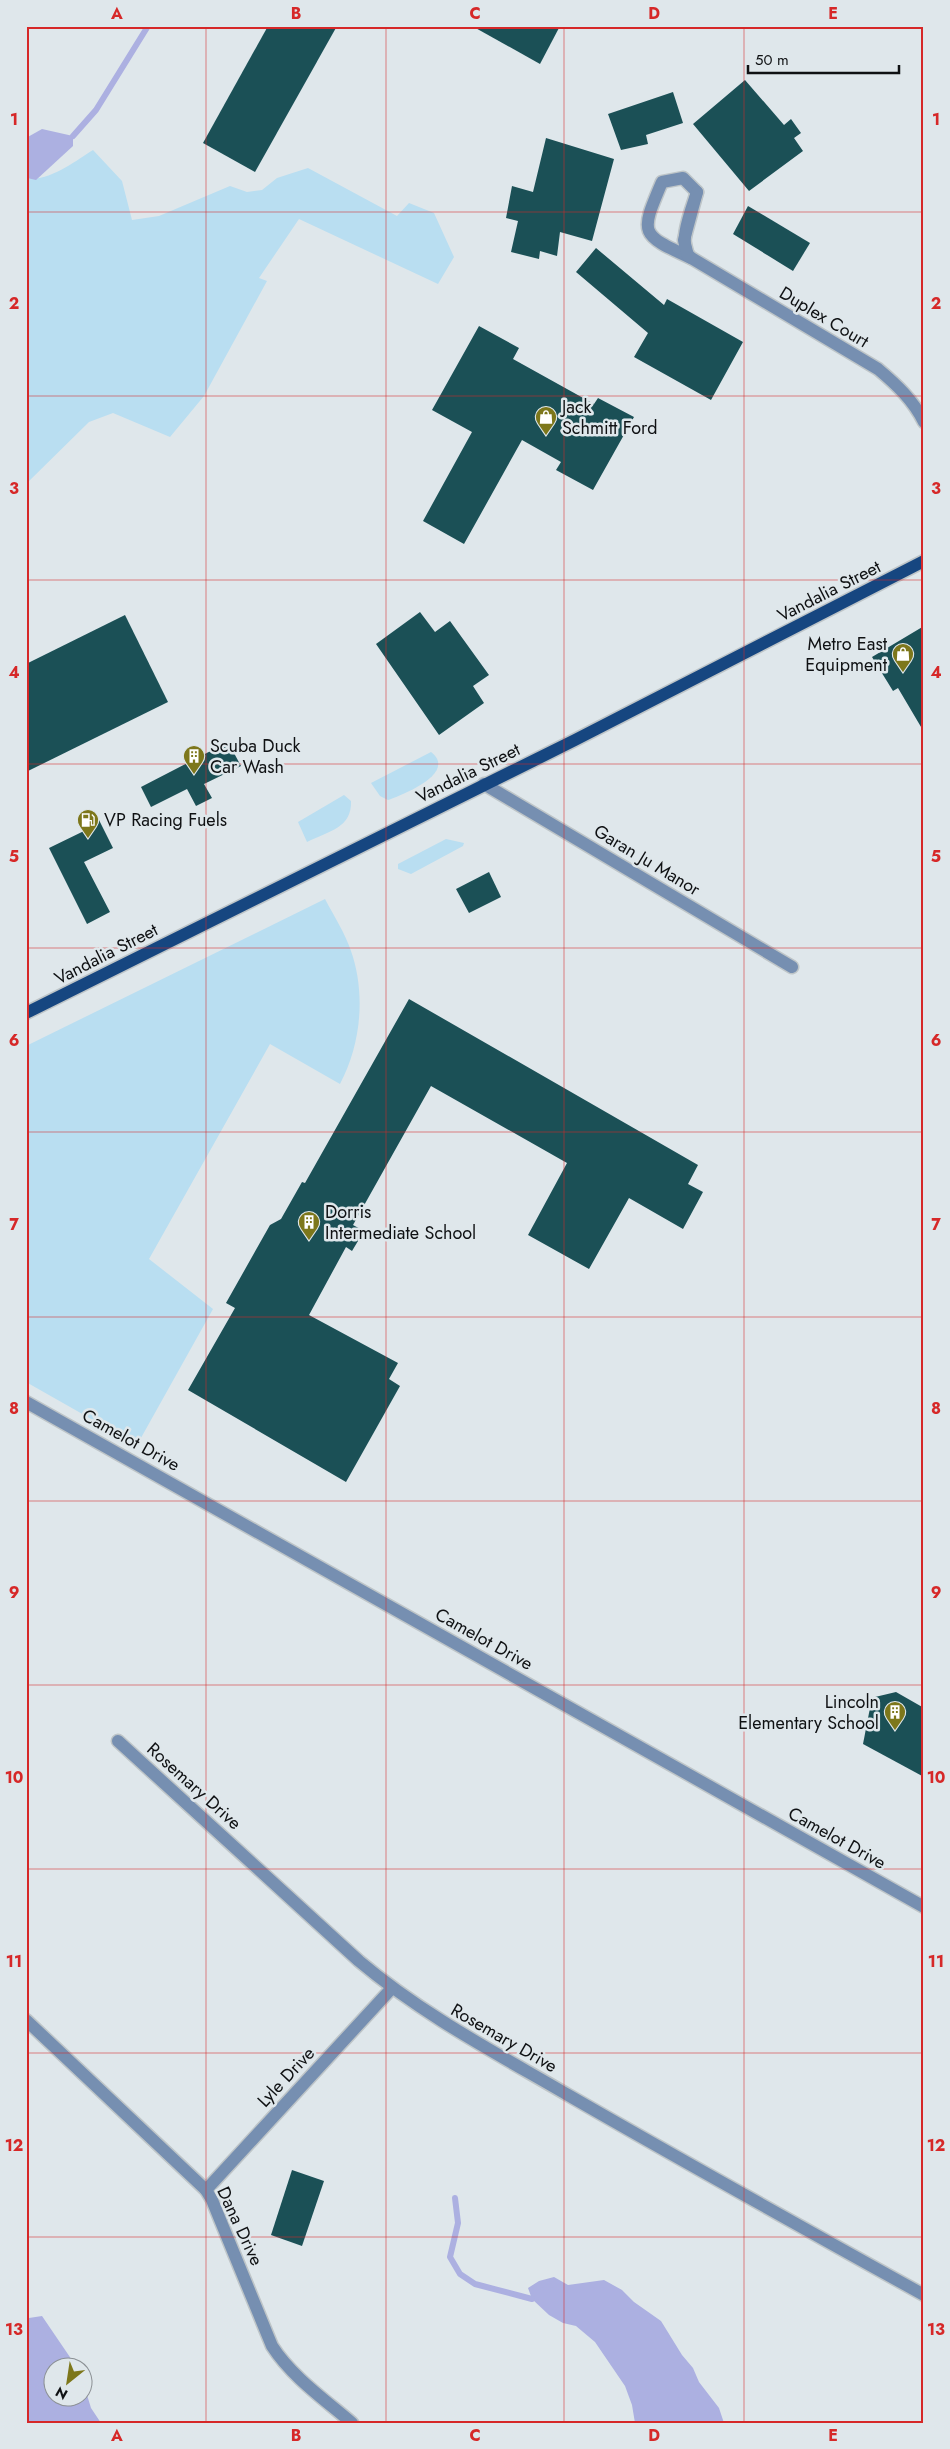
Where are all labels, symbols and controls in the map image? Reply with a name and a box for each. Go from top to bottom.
text: A [110,2,123,25]
text: B [291,2,301,25]
text: C [469,2,481,25]
text: D [648,2,660,25]
text: E [828,2,838,25]
scale bar [748,42,899,74]
text: 50 m [755,49,789,71]
text: 1 [10,108,18,131]
text: 1 [932,108,940,131]
street label: Duplex Court [774,280,874,354]
text: 2 [9,292,19,315]
text: 2 [931,292,941,315]
place label: Jack Schmitt Ford [560,394,657,441]
shop icon: Jack Schmitt Ford [534,405,558,436]
text: 3 [9,477,19,500]
text: 3 [931,477,941,500]
street label: Vandalia Street [773,553,886,628]
place label: Metro East Equipment [805,631,888,678]
shop icon: Metro East Equipment [891,642,915,673]
text: 4 [8,661,20,684]
text: 4 [930,661,942,684]
place label: Scuba Duck Car Wash [210,733,301,780]
street label: Vandalia Street [412,736,525,809]
building icon: Scuba Duck Car Wash [182,744,206,775]
place label: VP Racing Fuels [104,807,227,833]
fuel station icon: VP Racing Fuels [76,808,100,839]
street label: Garan Ju Manor [589,818,706,903]
text: 5 [9,845,19,868]
text: 5 [931,845,941,868]
street label: Vandalia Street [50,916,163,991]
text: 6 [9,1029,19,1052]
text: 6 [931,1029,941,1052]
place label: Dorris Intermediate School [325,1199,476,1246]
building icon: Dorris Intermediate School [297,1210,321,1241]
text: 7 [9,1213,19,1236]
text: 7 [931,1213,941,1236]
text: 8 [9,1397,19,1420]
text: 8 [931,1397,941,1420]
street label: Camelot Drive [77,1402,185,1478]
text: 9 [9,1581,19,1604]
text: 9 [931,1581,941,1604]
street label: Camelot Drive [430,1601,538,1677]
place label: Lincoln Elementary School [738,1689,879,1736]
building icon: Lincoln Elementary School [883,1700,907,1731]
street label: Rosemary Drive [141,1736,247,1836]
text: 10 [5,1766,23,1789]
text: 10 [927,1766,945,1789]
street label: Camelot Drive [783,1800,891,1876]
text: 11 [6,1950,22,1973]
text: 11 [928,1950,944,1973]
street label: Rosemary Drive [446,1997,562,2079]
street label: Lyle Drive [251,2041,321,2113]
text: 12 [5,2134,23,2157]
text: 12 [927,2134,945,2157]
street label: Dana Drive [210,2182,270,2270]
text: 13 [5,2318,23,2341]
text: 13 [927,2318,945,2341]
north arrow [42,2356,92,2406]
text: N [52,2382,71,2405]
text: A [110,2424,123,2447]
text: B [291,2424,301,2447]
text: C [469,2424,481,2447]
text: D [648,2424,660,2447]
text: E [828,2424,838,2447]

